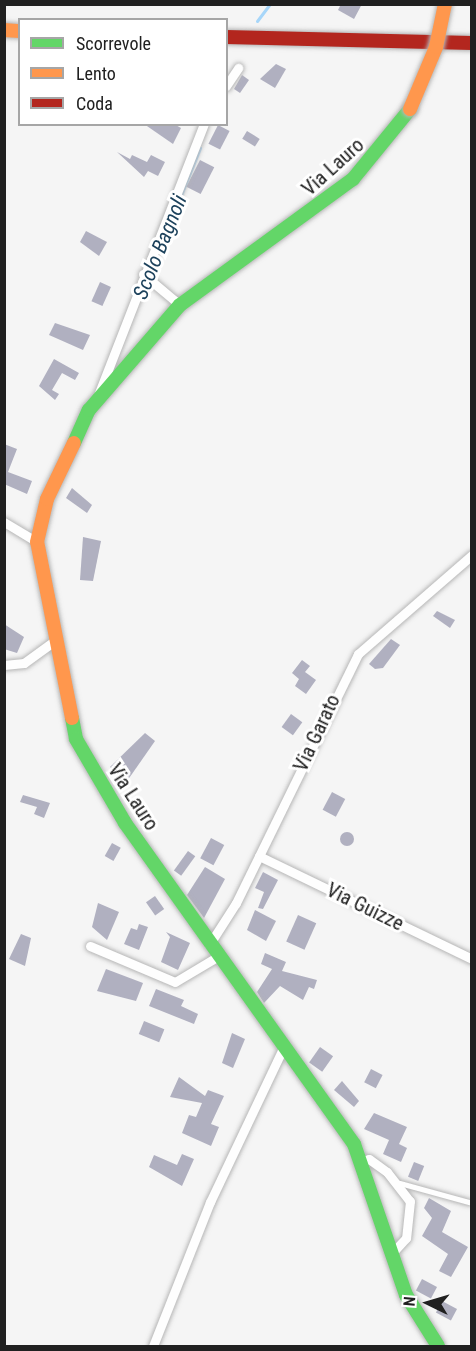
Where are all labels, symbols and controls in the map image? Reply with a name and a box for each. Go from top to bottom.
legend [18,18,228,126]
text: Scorrevole [76,33,151,54]
text: Lento [76,63,116,84]
text: Coda [76,93,113,114]
street label: Via Lauro [297,133,369,201]
water label: Scolo Bagnoli [128,191,192,303]
street label: Via Garato [289,691,345,775]
street label: Via Lauro [103,759,163,835]
street label: Via Guizze [323,878,407,936]
north arrow [398,1273,458,1333]
text: N [400,1296,419,1307]

